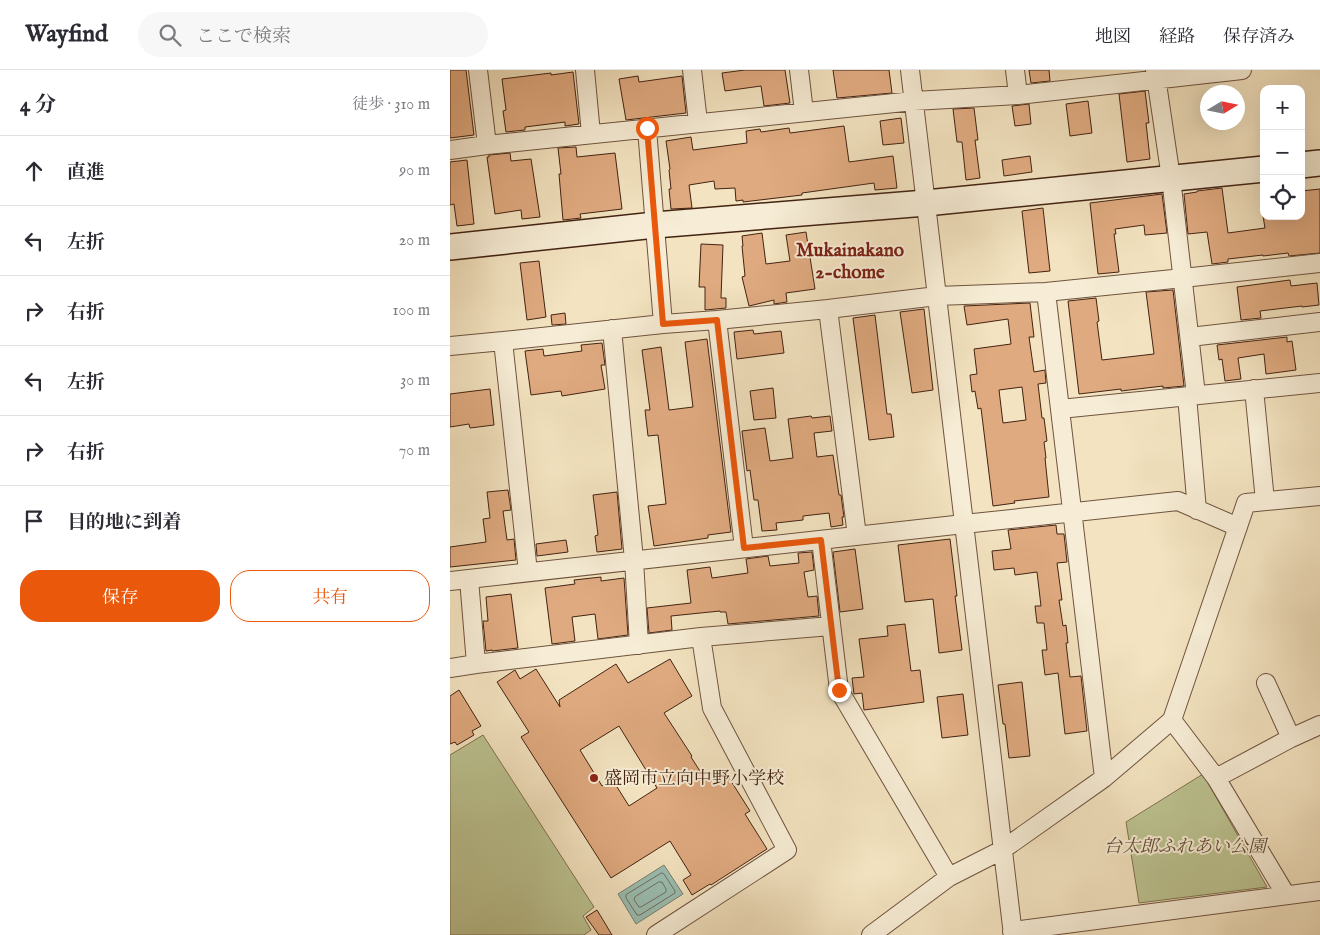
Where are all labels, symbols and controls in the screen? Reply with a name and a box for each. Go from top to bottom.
search box [138,12,488,57]
text: Wayfind [25,19,108,50]
icon: search [156,21,184,49]
text: ここで検索 [196,25,291,49]
text: 地図 [1095,26,1131,49]
text: 経路 [1159,26,1195,49]
text: 保存済み [1223,26,1295,49]
north arrow [1200,85,1245,130]
map controls [1260,85,1305,220]
button: + [1260,85,1305,130]
text: 4 分 [20,92,56,119]
text: 徒歩 · 310 m [352,95,430,115]
route start [636,117,659,140]
button: − [1260,130,1305,175]
icon: ahead [20,157,48,185]
text: 直進 [67,161,105,185]
text: 90 m [399,161,430,181]
button: locate [1260,175,1305,220]
icon: left [20,227,48,255]
text: 左折 [67,231,105,255]
text: 20 m [399,231,430,251]
district label: Mukainakano 2-chome [796,239,904,285]
icon: right [20,297,48,325]
text: 右折 [67,301,105,325]
text: 100 m [393,301,430,321]
icon: left [20,367,48,395]
text: 左折 [67,371,105,395]
text: 30 m [400,371,430,391]
icon: right [20,437,48,465]
text: 右折 [67,441,105,465]
text: 70 m [399,441,430,461]
icon: arrive [20,507,48,535]
text: 目的地に到着 [67,511,181,535]
button: 保存 [20,570,220,622]
button: 共有 [230,570,430,622]
route end [828,679,851,702]
place label: 盛岡市立向中野小学校 [604,768,784,791]
marker: 盛岡市立向中野小学校 [588,772,600,784]
park label: 台太郎ふれあい公園 [1104,836,1269,859]

